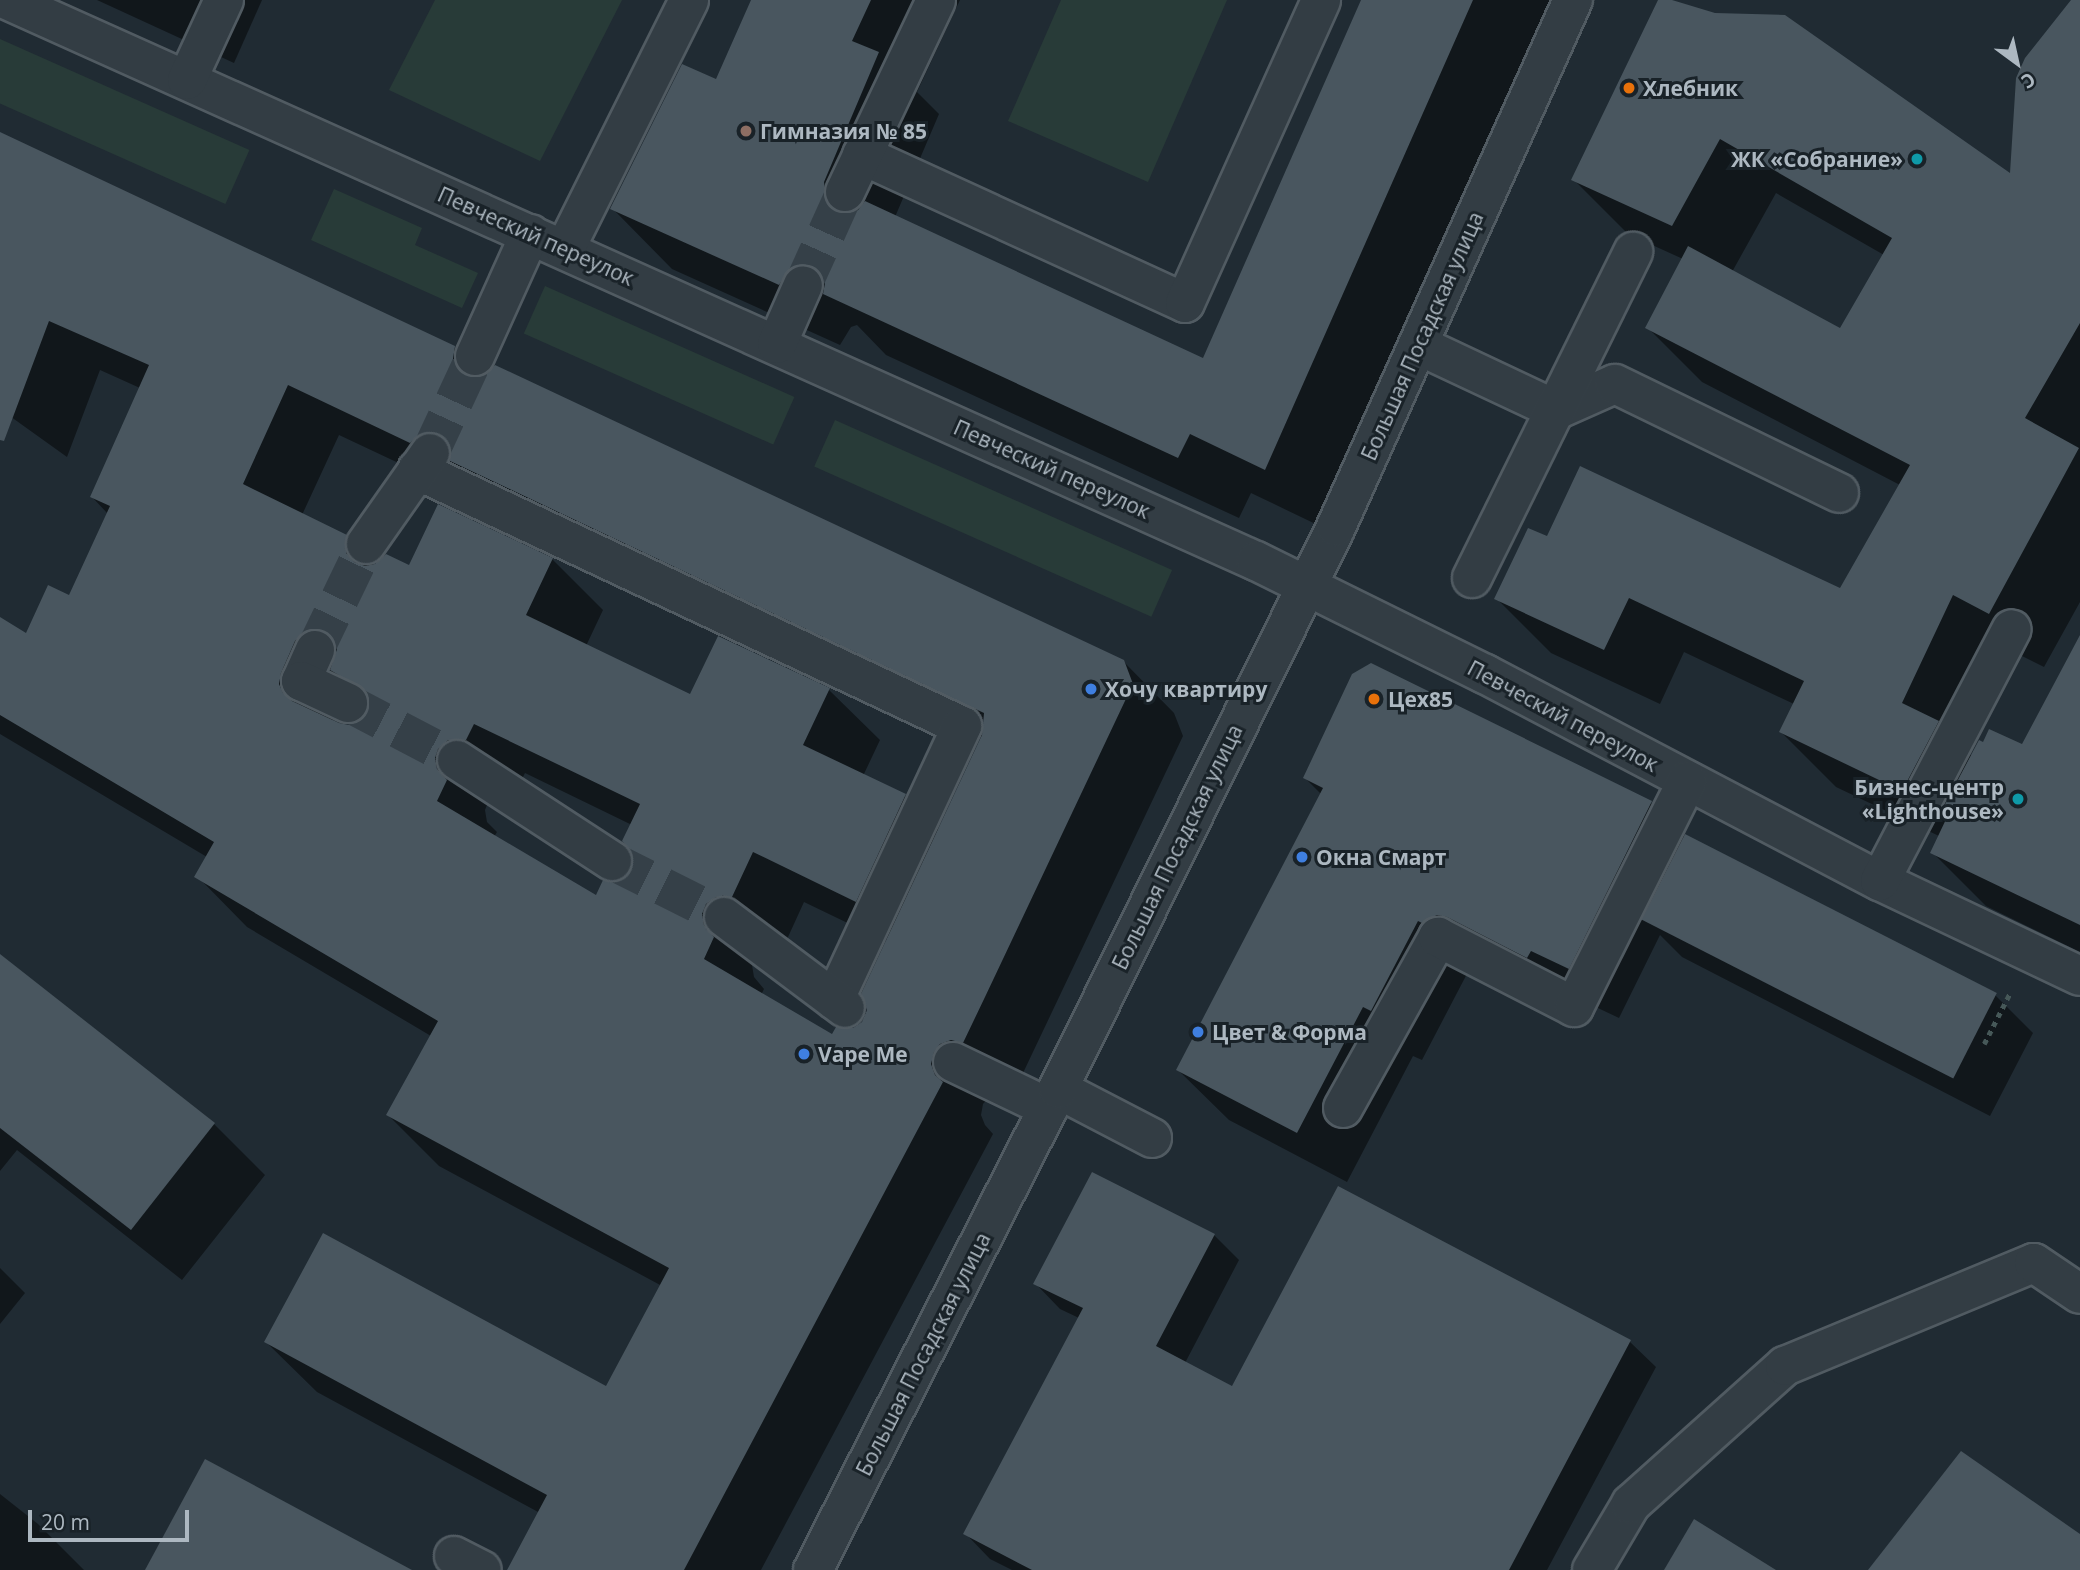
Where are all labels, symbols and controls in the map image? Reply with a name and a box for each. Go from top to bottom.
north arrow [1982,28,2052,98]
text: С [2016,66,2041,95]
place label: Хлебник [1643,75,1738,101]
marker: Хлебник [1621,80,1637,96]
place label: Гимназия № 85 [760,118,927,144]
marker: Гимназия № 85 [738,123,754,139]
place label: ЖК «Собрание» [1731,146,1903,172]
marker: ЖК «Собрание» [1909,151,1925,167]
street label: Певческий переулок [434,181,638,291]
street label: Большая Посадская улица [1356,208,1488,464]
street label: Певческий переулок [950,414,1154,524]
street label: Певческий переулок [1463,655,1663,777]
place label: Хочу квартиру [1105,676,1267,702]
marker: Хочу квартиру [1083,681,1099,697]
place label: Цех85 [1388,686,1453,712]
marker: Цех85 [1366,691,1382,707]
street label: Большая Посадская улица [1107,720,1247,974]
place label: Бизнес-центр «Lighthouse» [1854,774,2004,824]
marker: Бизнес-центр «Lighthouse» [2010,791,2026,807]
place label: Окна Смарт [1316,844,1446,870]
marker: Окна Смарт [1294,849,1310,865]
place label: Цвет & Форма [1212,1019,1367,1045]
marker: Цвет & Форма [1190,1024,1206,1040]
place label: Vape Me [818,1041,908,1067]
marker: Vape Me [796,1046,812,1062]
street label: Большая Посадская улица [851,1228,995,1480]
scale bar [32,1496,192,1540]
text: 20 m [41,1508,90,1536]

